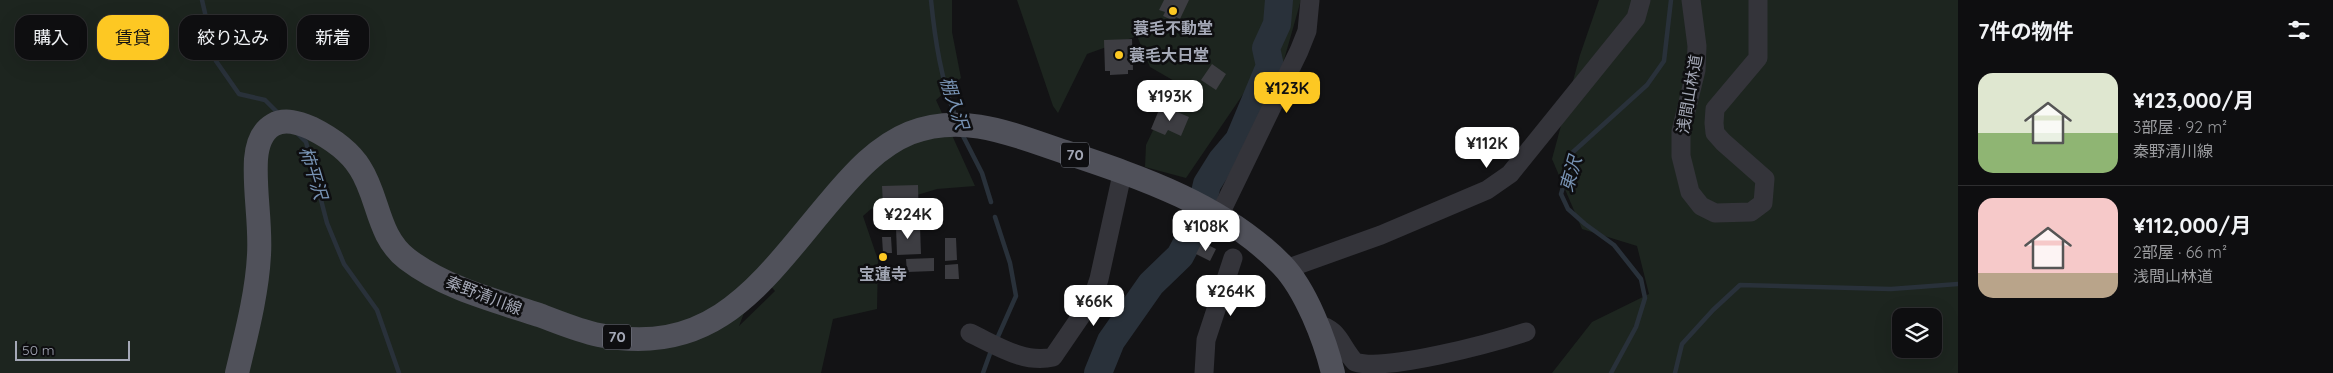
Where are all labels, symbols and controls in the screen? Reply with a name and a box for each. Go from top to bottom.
marker: 蓑毛不動堂 [1167,5,1179,17]
chip: 購入 [15,15,87,60]
chip: 賃貸 [97,15,169,60]
chip: 絞り込み [179,15,287,60]
chip: 新着 [297,15,369,60]
icon: filters [2285,16,2313,44]
place label: 蓑毛不動堂 [1133,18,1213,38]
text: 7件の物件 [1978,18,2074,44]
place label: 蓑毛大日堂 [1129,45,1209,65]
marker: 蓑毛大日堂 [1113,49,1125,61]
street label: 浅間山林道 [1672,53,1706,135]
pin: ¥123K [1252,72,1322,114]
water label: 棚入沢 [935,74,974,134]
text: ¥123K [1265,78,1309,98]
pin: ¥193K [1135,80,1205,122]
text: ¥193K [1148,86,1192,106]
text: ¥123,000/月 [2133,87,2254,113]
icon: home [2018,93,2078,153]
text: 3部屋 · 92 m² [2133,117,2227,137]
pin: ¥112K [1452,126,1522,169]
text: ¥112K [1466,133,1508,153]
text: 秦野清川線 [2133,141,2213,161]
road number: 70 [1061,142,1089,168]
water label: 柿平沢 [295,144,333,204]
water label: 東沢 [1555,151,1587,194]
pin: ¥224K [873,198,943,240]
text: ¥224K [884,204,932,224]
pin: ¥108K [1171,210,1241,252]
text: ¥112,000/月 [2133,212,2251,238]
text: ¥108K [1184,216,1228,236]
icon: home [2018,218,2078,278]
text: 2部屋 · 66 m² [2133,242,2227,262]
marker: 宝蓮寺 [877,251,889,263]
place label: 宝蓮寺 [859,264,907,284]
text: 浅間山林道 [2133,266,2213,286]
street label: 秦野清川線 [443,271,525,319]
pin: ¥264K [1196,274,1266,317]
text: ¥264K [1207,281,1255,301]
pin: ¥66K [1064,284,1124,327]
text: ¥66K [1075,291,1113,311]
map controls [1892,308,1942,358]
button: layers [1892,308,1942,358]
road number: 70 [603,324,631,350]
scale bar [15,338,130,361]
text: 50 m [22,341,55,359]

